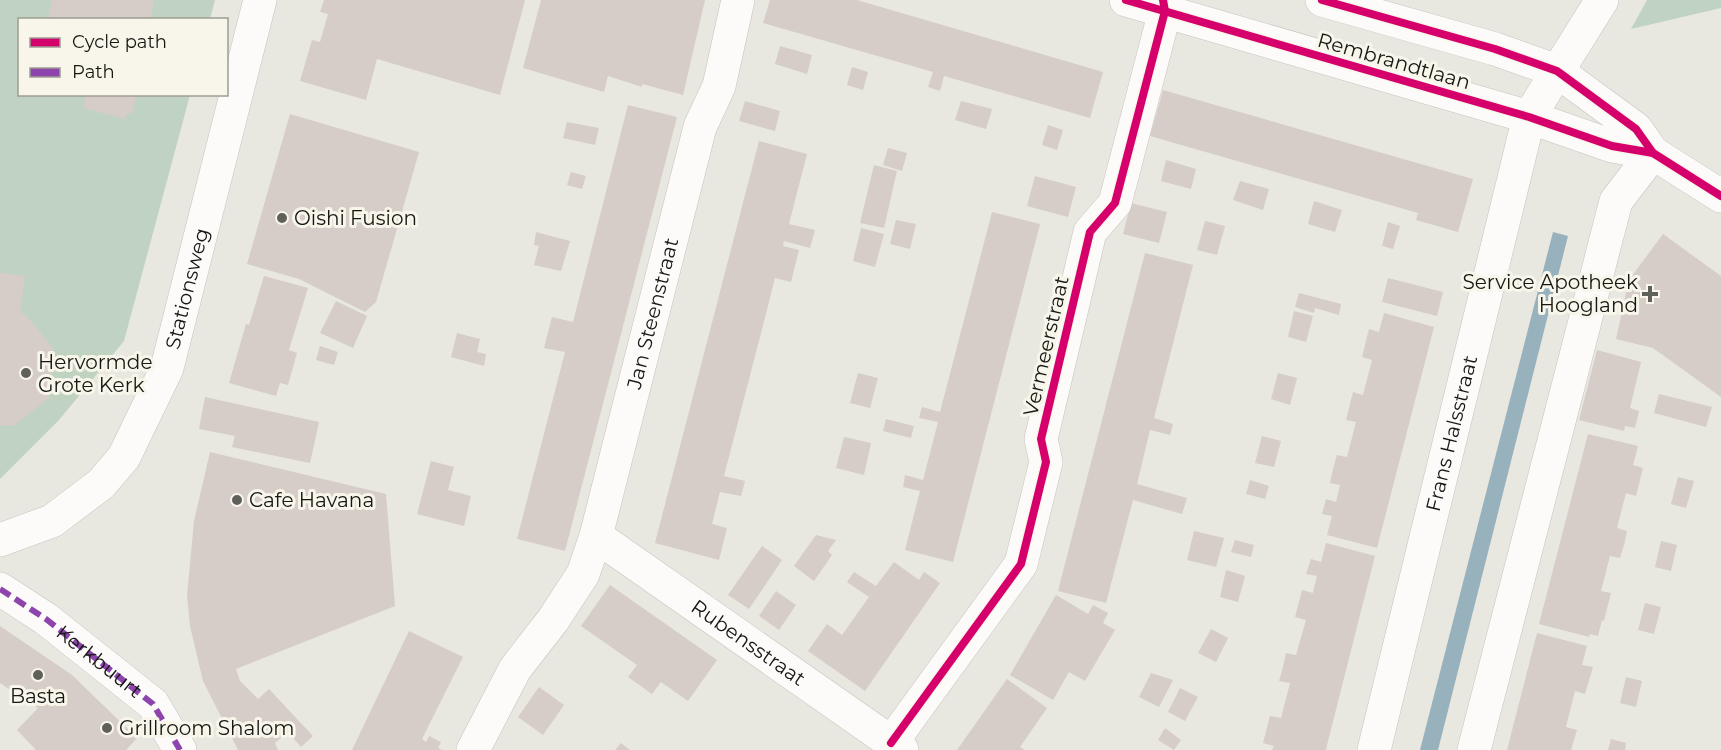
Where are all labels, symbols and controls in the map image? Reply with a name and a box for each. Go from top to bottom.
legend [18,18,228,96]
street label: Rembrandtlaan [1315,28,1473,94]
text: Cycle path [72,31,167,53]
text: Path [72,61,115,83]
place label: Oishi Fusion [294,206,417,230]
marker: Oishi Fusion [275,211,289,225]
street label: Stationsweg [160,225,214,352]
street label: Jan Steenstraat [622,235,683,393]
place label: Service Apotheek Hoogland [1462,270,1638,317]
street label: Vermeerstraat [1018,274,1074,418]
marker: Service Apotheek Hoogland [1643,287,1657,301]
place label: Hervormde Grote Kerk [38,350,152,397]
street label: Frans Halsstraat [1421,353,1482,514]
marker: Hervormde Grote Kerk [19,366,33,380]
place label: Cafe Havana [249,488,374,512]
marker: Cafe Havana [230,493,244,507]
street label: Rubensstraat [687,594,810,691]
street label: Kerkbuurt [52,620,147,703]
marker: Basta [31,668,45,682]
place label: Basta [10,684,66,708]
place label: Grillroom Shalom [119,716,295,740]
marker: Grillroom Shalom [100,721,114,735]

